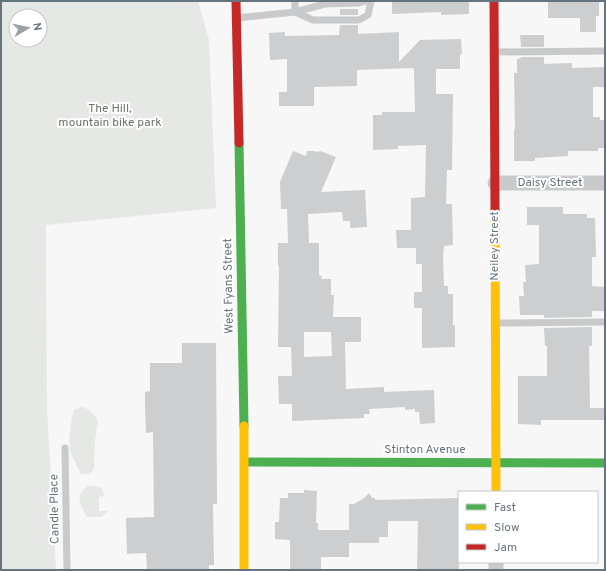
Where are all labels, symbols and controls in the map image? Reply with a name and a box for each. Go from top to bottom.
north arrow [8,8,48,48]
text: N [29,22,44,32]
park label: The Hill, mountain bike park [58,101,162,131]
street label: Daisy Street [518,175,582,191]
street label: Neiley Street [487,211,503,281]
street label: West Fyans Street [220,238,238,334]
street label: Stinton Avenue [384,442,466,458]
street label: Candle Place [46,474,64,544]
legend [458,491,598,563]
text: Fast [494,500,516,516]
text: Slow [494,520,520,536]
text: Jam [494,540,517,556]

